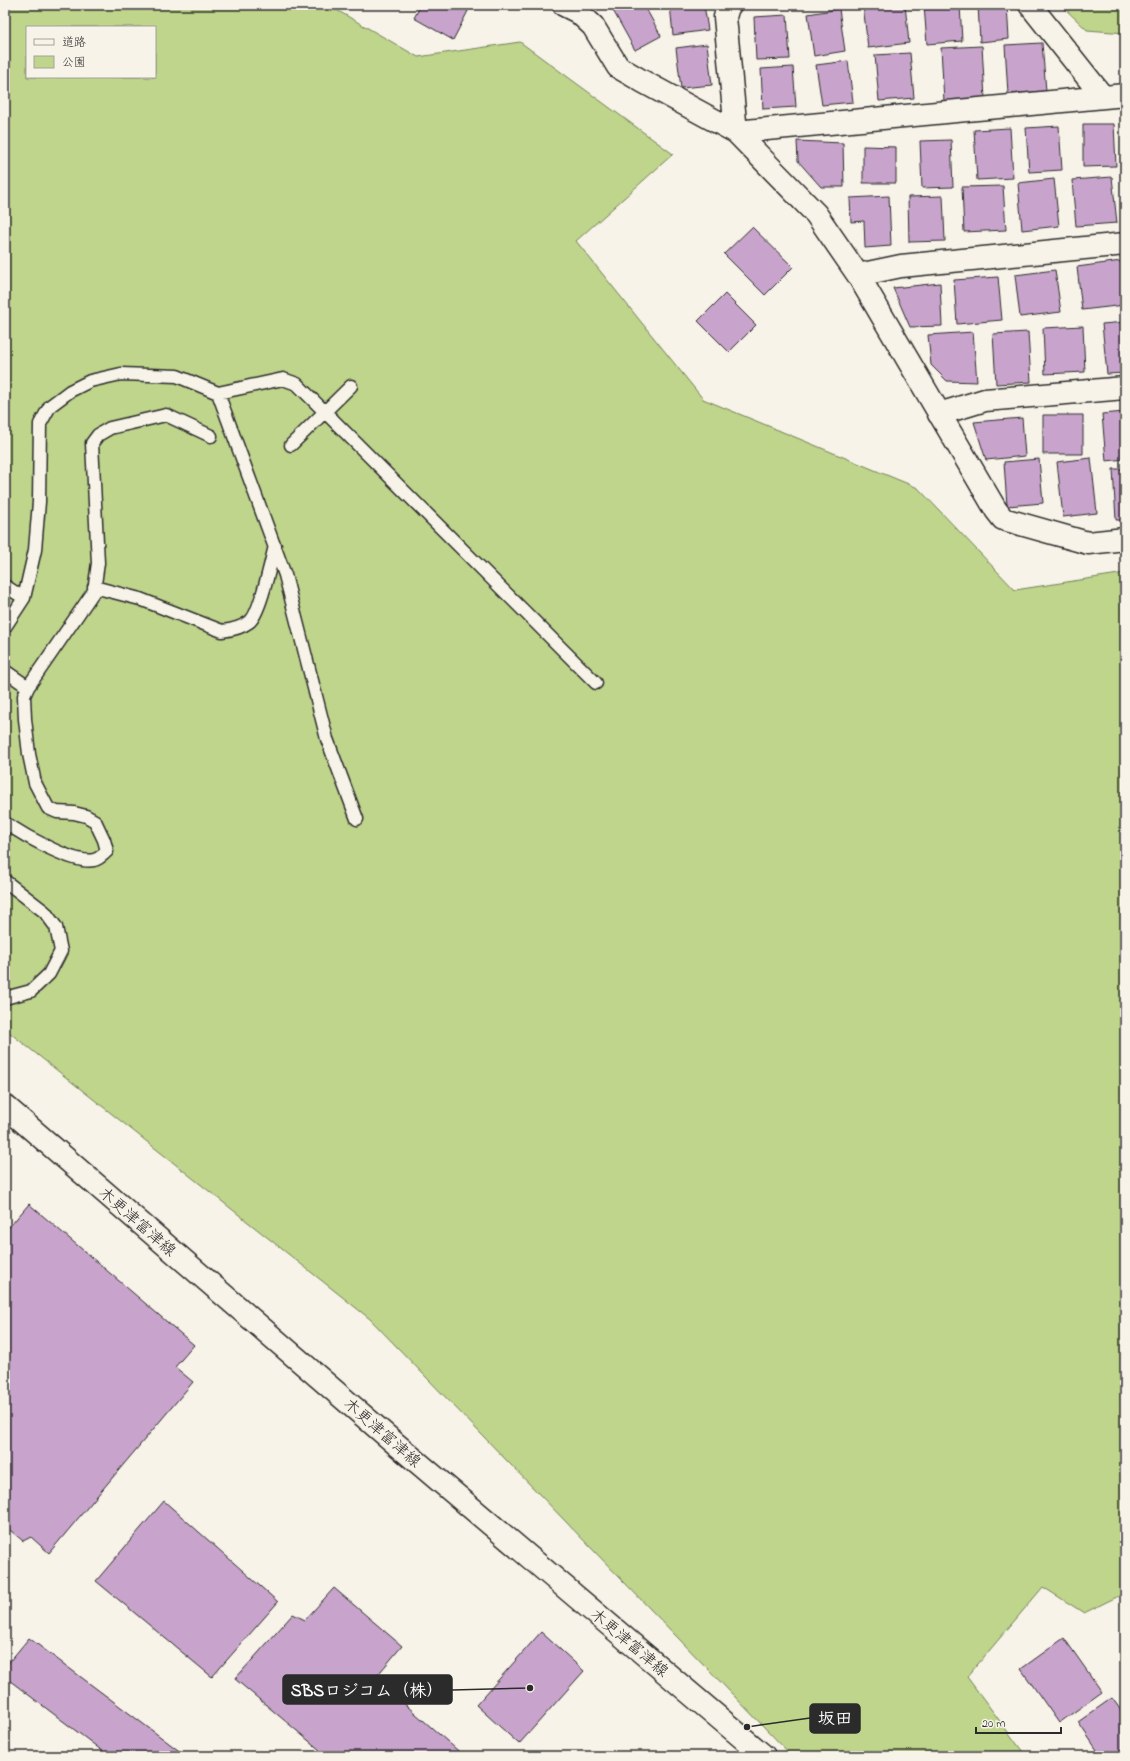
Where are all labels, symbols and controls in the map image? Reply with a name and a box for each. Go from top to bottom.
legend [26,26,156,78]
text: 道路 [62,34,86,52]
text: 公園 [62,54,86,72]
street label: 木更津富津線 [93,1182,181,1263]
street label: 木更津富津線 [338,1393,426,1474]
street label: 木更津富津線 [584,1603,673,1684]
callout: SBSロジコム（株） [283,1675,452,1704]
text: SBSロジコム（株） [291,1679,443,1704]
callout: 坂田 [810,1704,860,1733]
text: 坂田 [818,1707,852,1732]
scale bar [976,1709,1061,1735]
text: 20 m [982,1715,1005,1733]

